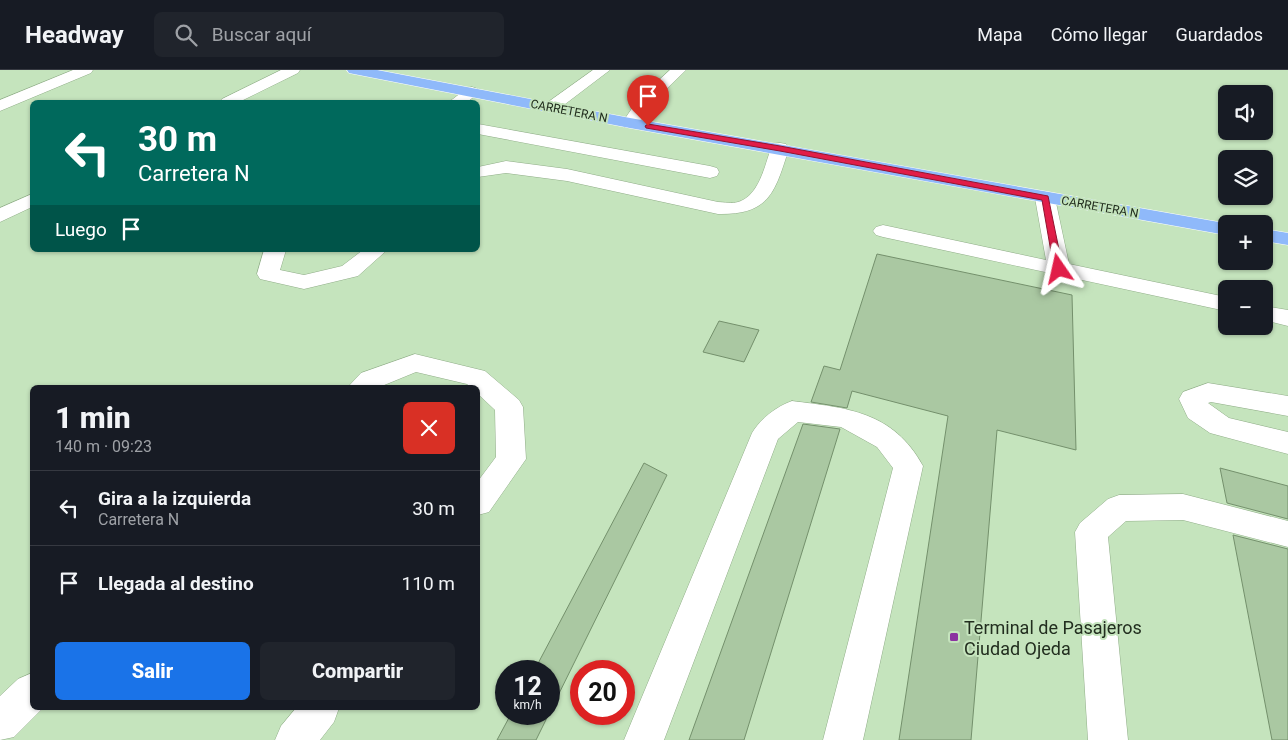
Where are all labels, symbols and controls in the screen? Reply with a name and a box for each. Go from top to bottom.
search box [154,12,504,57]
text: Headway [25,21,124,49]
icon: search [172,21,200,49]
text: Buscar aquí [212,23,312,46]
text: Mapa [977,24,1023,45]
text: Cómo llegar [1051,24,1147,45]
text: Guardados [1175,24,1263,45]
pin [627,75,669,126]
icon: arrive [634,82,662,110]
map controls [1218,85,1273,335]
button: sound [1218,85,1273,140]
street label: CARRETERA N [529,97,609,125]
text: 30 m [138,119,217,160]
icon: left [55,120,120,185]
button: layers [1218,150,1273,205]
text: Carretera N [138,161,250,186]
street label: CARRETERA N [1060,193,1140,221]
icon: arrive [117,215,145,243]
button: + [1218,215,1273,270]
text: Luego [55,218,107,241]
position arrow [1032,242,1084,294]
button: − [1218,280,1273,335]
text: 1 min [55,400,131,435]
button: close [403,402,455,454]
text: 140 m · 09:23 [55,437,152,456]
text: Gira a la izquierda [98,487,251,510]
icon: left [55,494,83,522]
text: 30 m [412,497,455,520]
text: Carretera N [98,510,179,529]
icon: arrive [55,569,83,597]
text: Llegada al destino [98,572,254,595]
text: 110 m [402,572,455,595]
place label: Terminal de Pasajeros Ciudad Ojeda [964,617,1142,659]
marker: Terminal de Pasajeros Ciudad Ojeda [948,631,960,643]
button: Salir [55,642,250,700]
button: Compartir [260,642,455,700]
speed limit sign: 20 [570,660,635,725]
text: 12 [513,672,542,701]
text: km/h [513,698,542,712]

